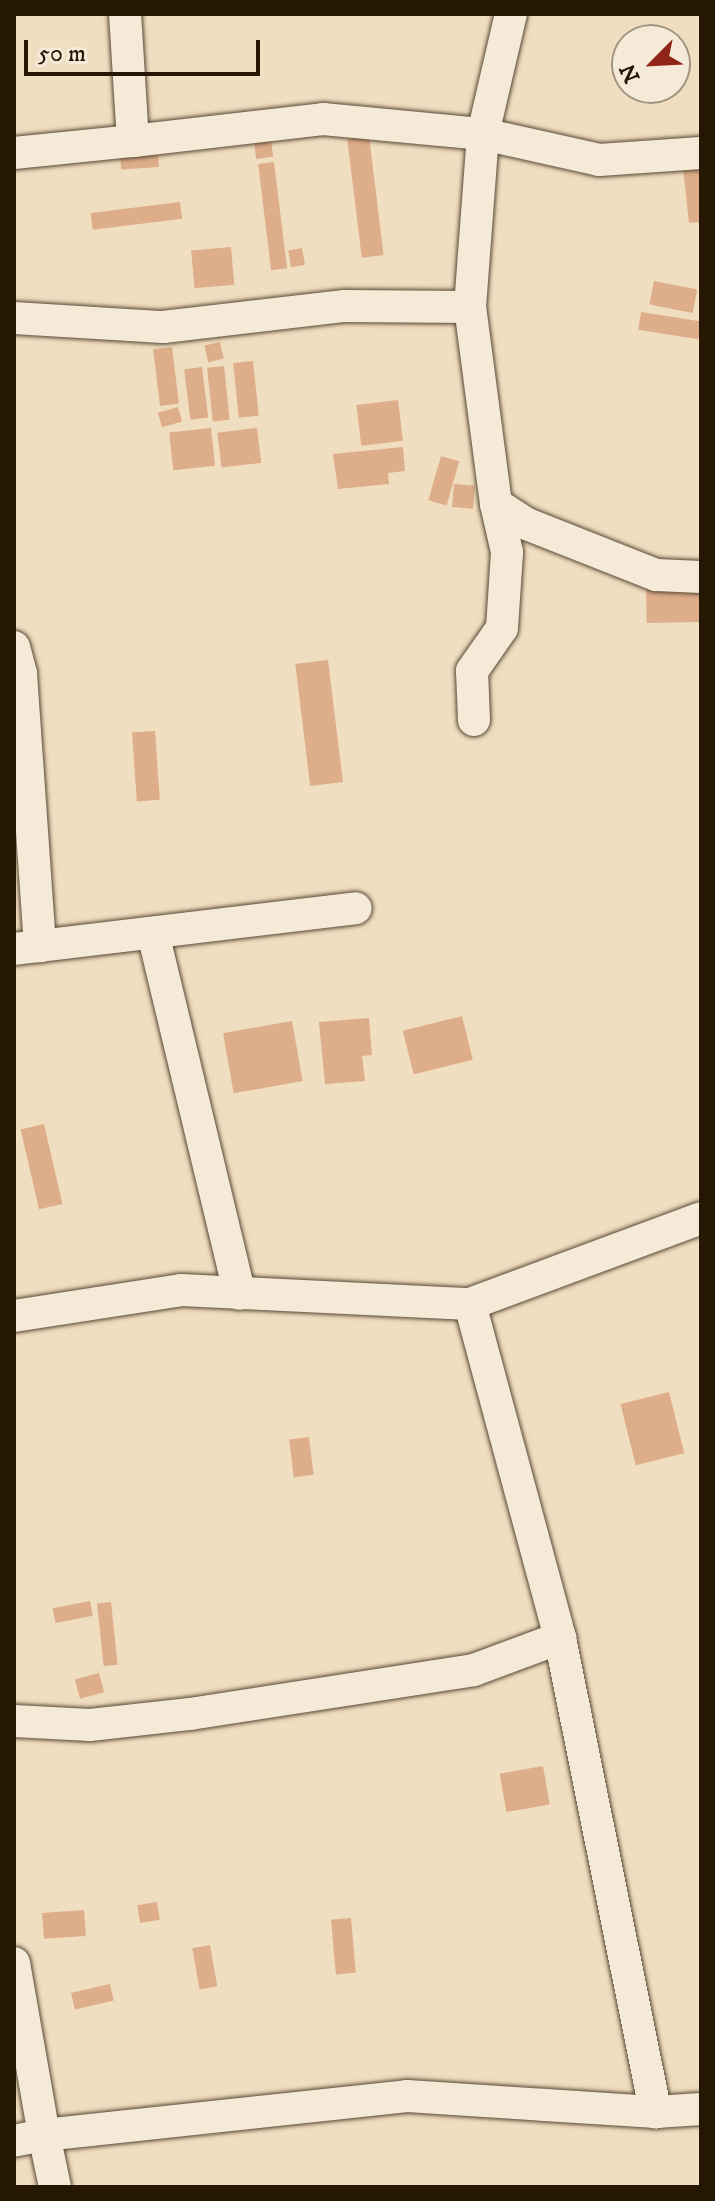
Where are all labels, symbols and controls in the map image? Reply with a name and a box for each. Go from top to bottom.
scale bar [28,24,264,74]
north arrow [611,24,691,104]
text: 50 m [38,39,86,69]
text: N [614,59,646,87]

